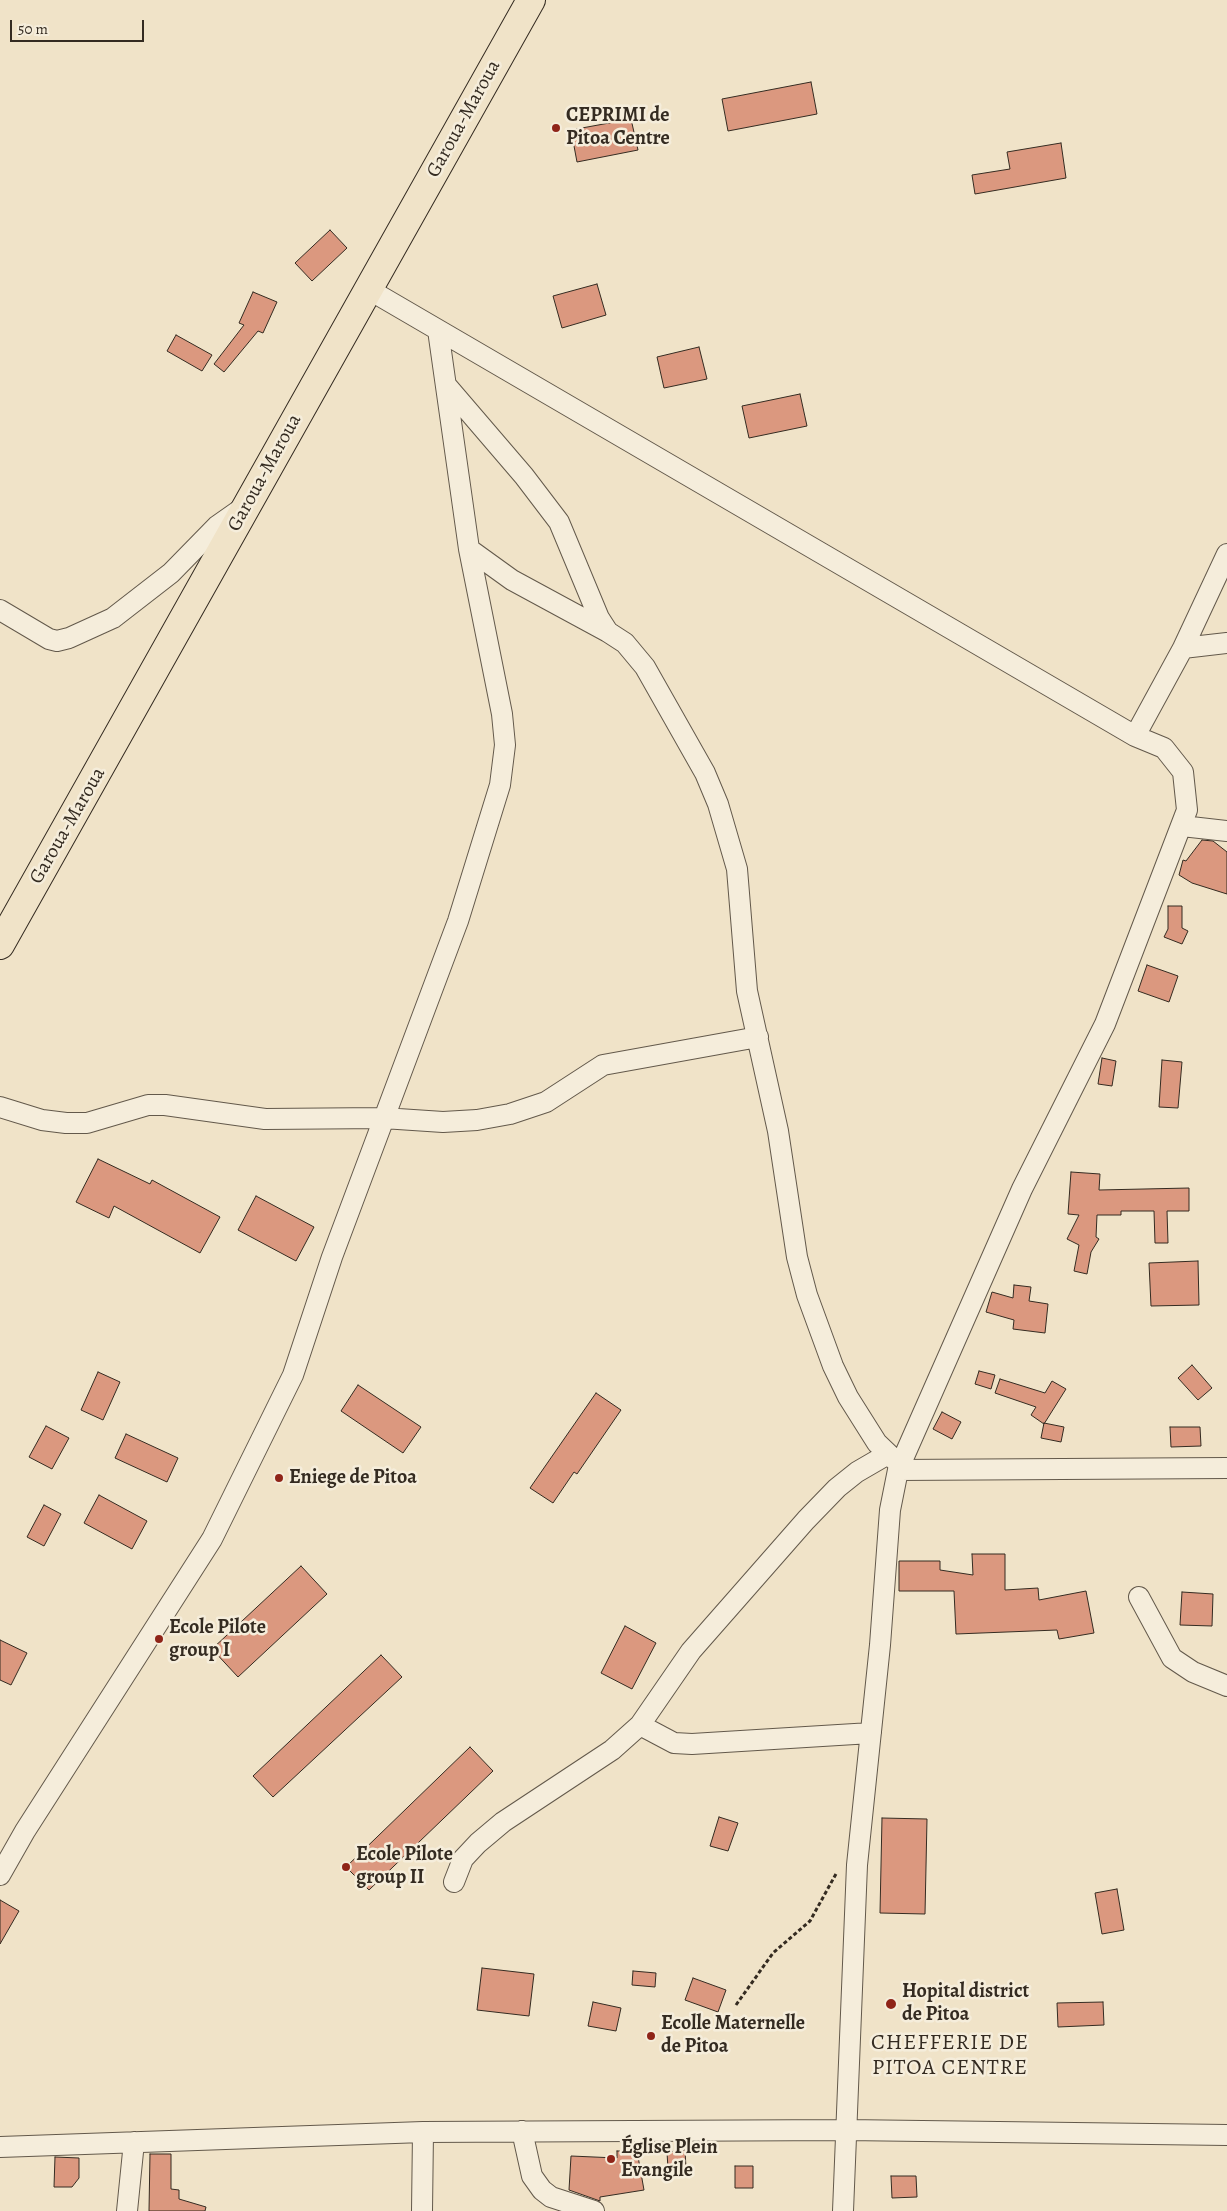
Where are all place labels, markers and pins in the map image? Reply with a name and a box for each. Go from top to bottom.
place label: CEPRIMI de Pitoa Centre [566,104,670,151]
marker: CEPRIMI de Pitoa Centre [550,122,562,134]
place label: Eniege de Pitoa [289,1466,417,1490]
marker: Eniege de Pitoa [273,1472,285,1484]
place label: Ecole Pilote group I [169,1616,266,1663]
marker: Ecole Pilote group I [153,1633,165,1645]
place label: Ecole Pilote group II [356,1843,453,1890]
marker: Ecole Pilote group II [340,1861,352,1873]
place label: Hopital district de Pitoa [902,1980,1029,2027]
marker: Hopital district de Pitoa [884,1997,898,2011]
place label: Ecolle Maternelle de Pitoa [661,2012,805,2059]
marker: Ecolle Maternelle de Pitoa [645,2030,657,2042]
place label: Église Plein Evangile [621,2136,718,2183]
marker: Église Plein Evangile [605,2153,617,2165]

